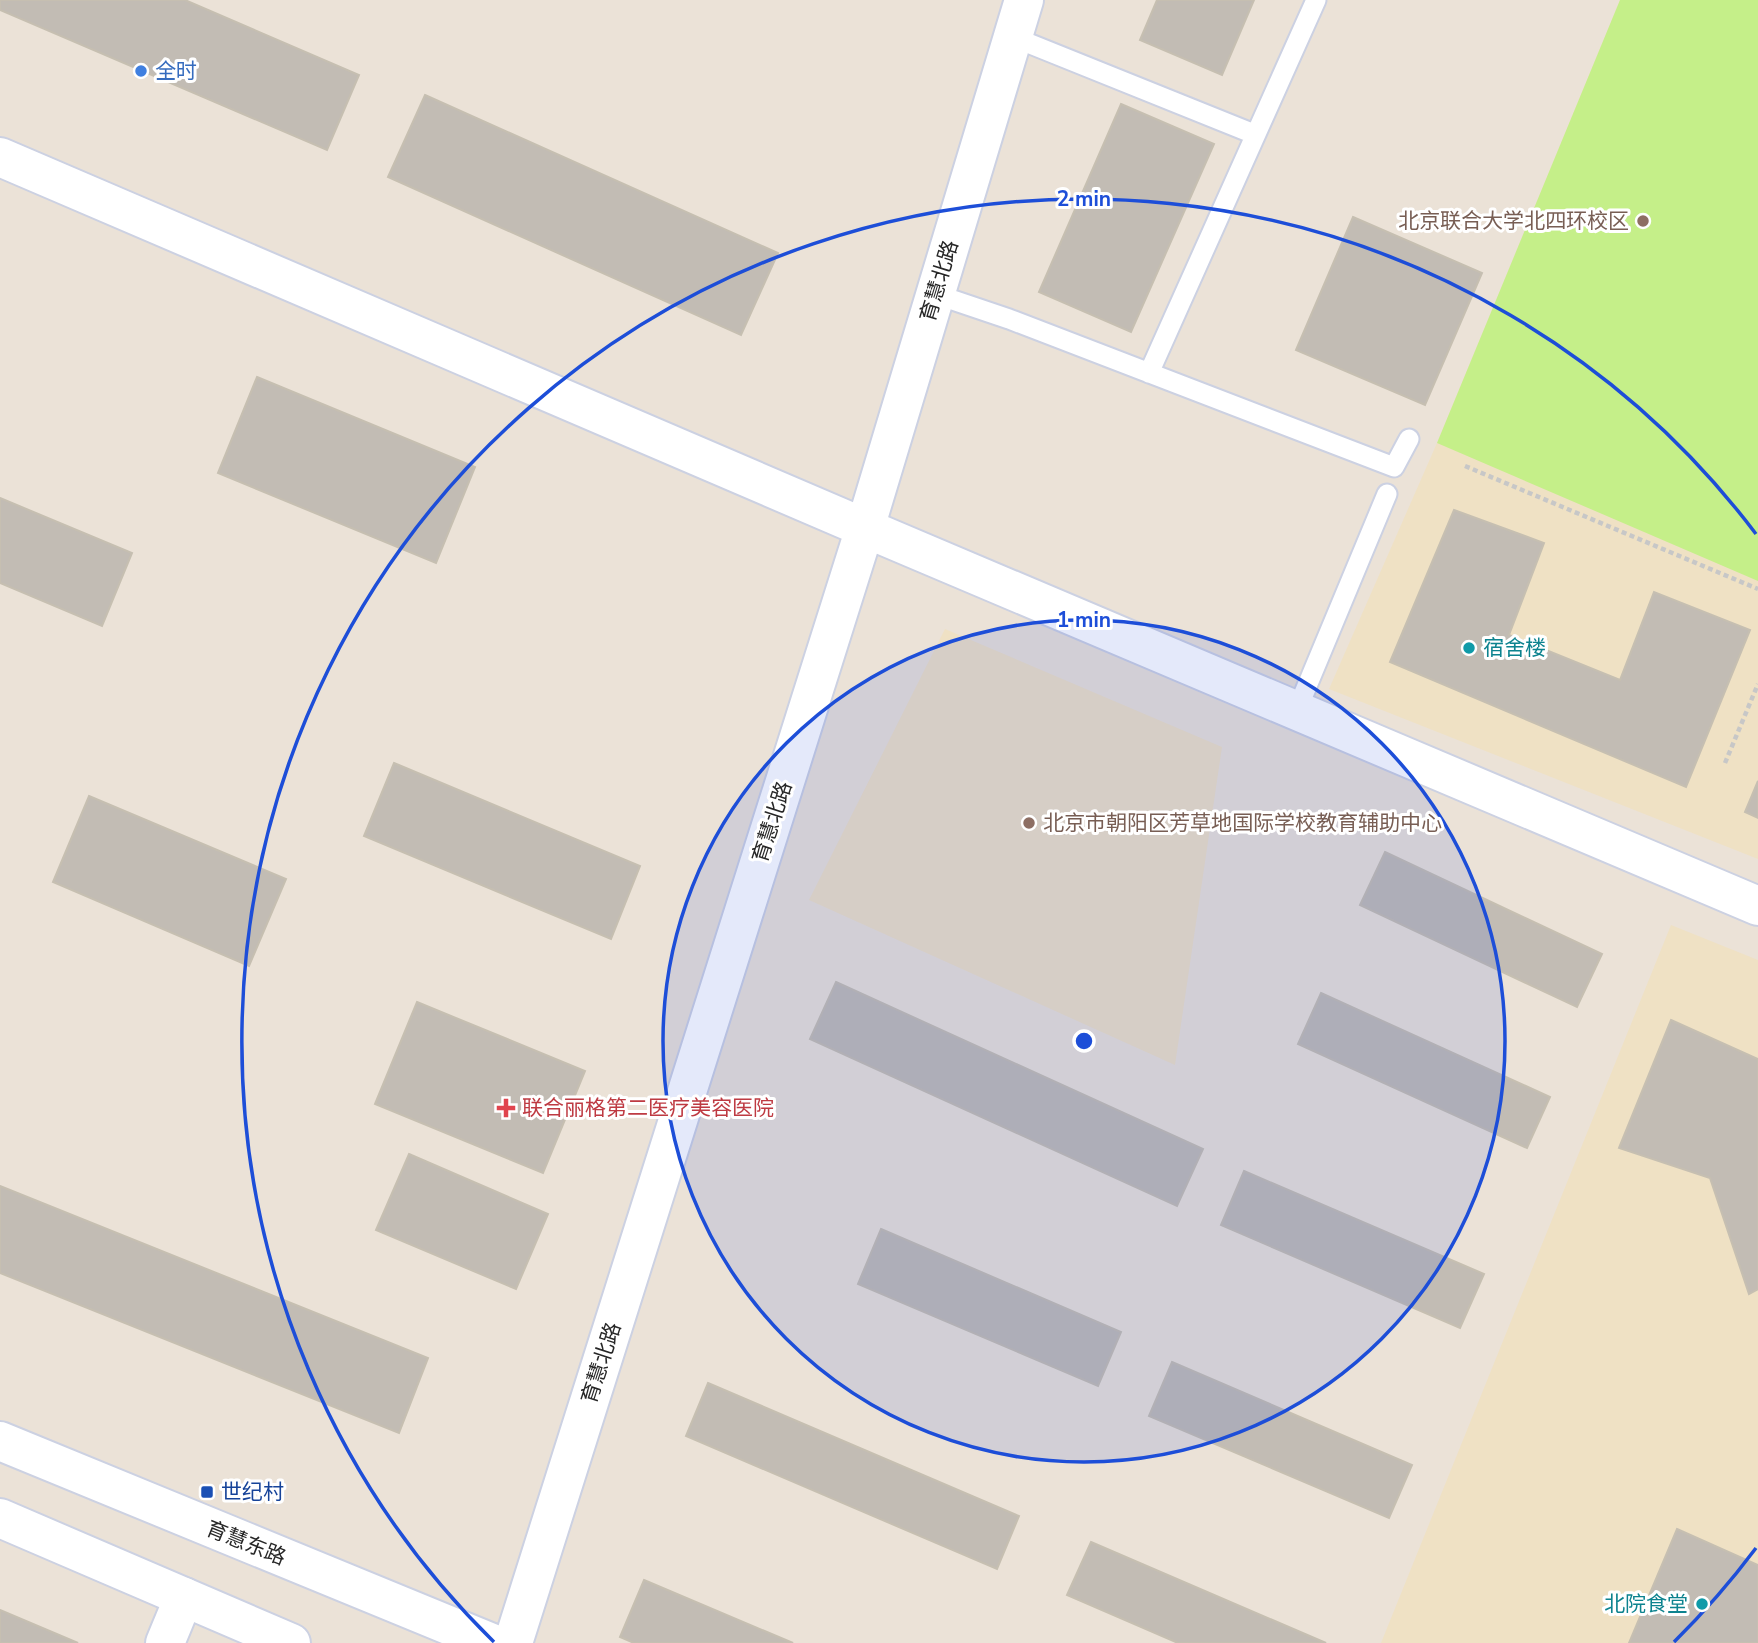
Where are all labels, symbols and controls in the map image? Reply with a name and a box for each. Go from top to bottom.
place label: 全时 [155,57,197,85]
marker: 全时 [133,63,149,79]
text: 2 min [1057,185,1111,213]
place label: 北京联合大学北四环校区 [1398,207,1629,235]
marker: 北京联合大学北四环校区 [1635,213,1651,229]
street label: 育慧北路 [913,237,965,325]
text: 1 min [1057,606,1111,634]
place label: 宿舍楼 [1483,634,1546,662]
marker: 宿舍楼 [1461,640,1477,656]
street label: 育慧北路 [746,778,798,866]
place label: 北京市朝阳区芳草地国际学校教育辅助中心 [1043,809,1442,837]
marker: 北京市朝阳区芳草地国际学校教育辅助中心 [1021,815,1037,831]
centre of rings [1072,1029,1096,1053]
place label: 联合丽格第二医疗美容医院 [522,1094,774,1122]
marker: 联合丽格第二医疗美容医院 [496,1098,516,1118]
street label: 育慧北路 [575,1319,627,1407]
place label: 世纪村 [221,1478,284,1506]
marker: 世纪村 [199,1484,215,1500]
street label: 育慧东路 [202,1514,290,1572]
place label: 北院食堂 [1604,1590,1688,1618]
marker: 北院食堂 [1694,1596,1710,1612]

